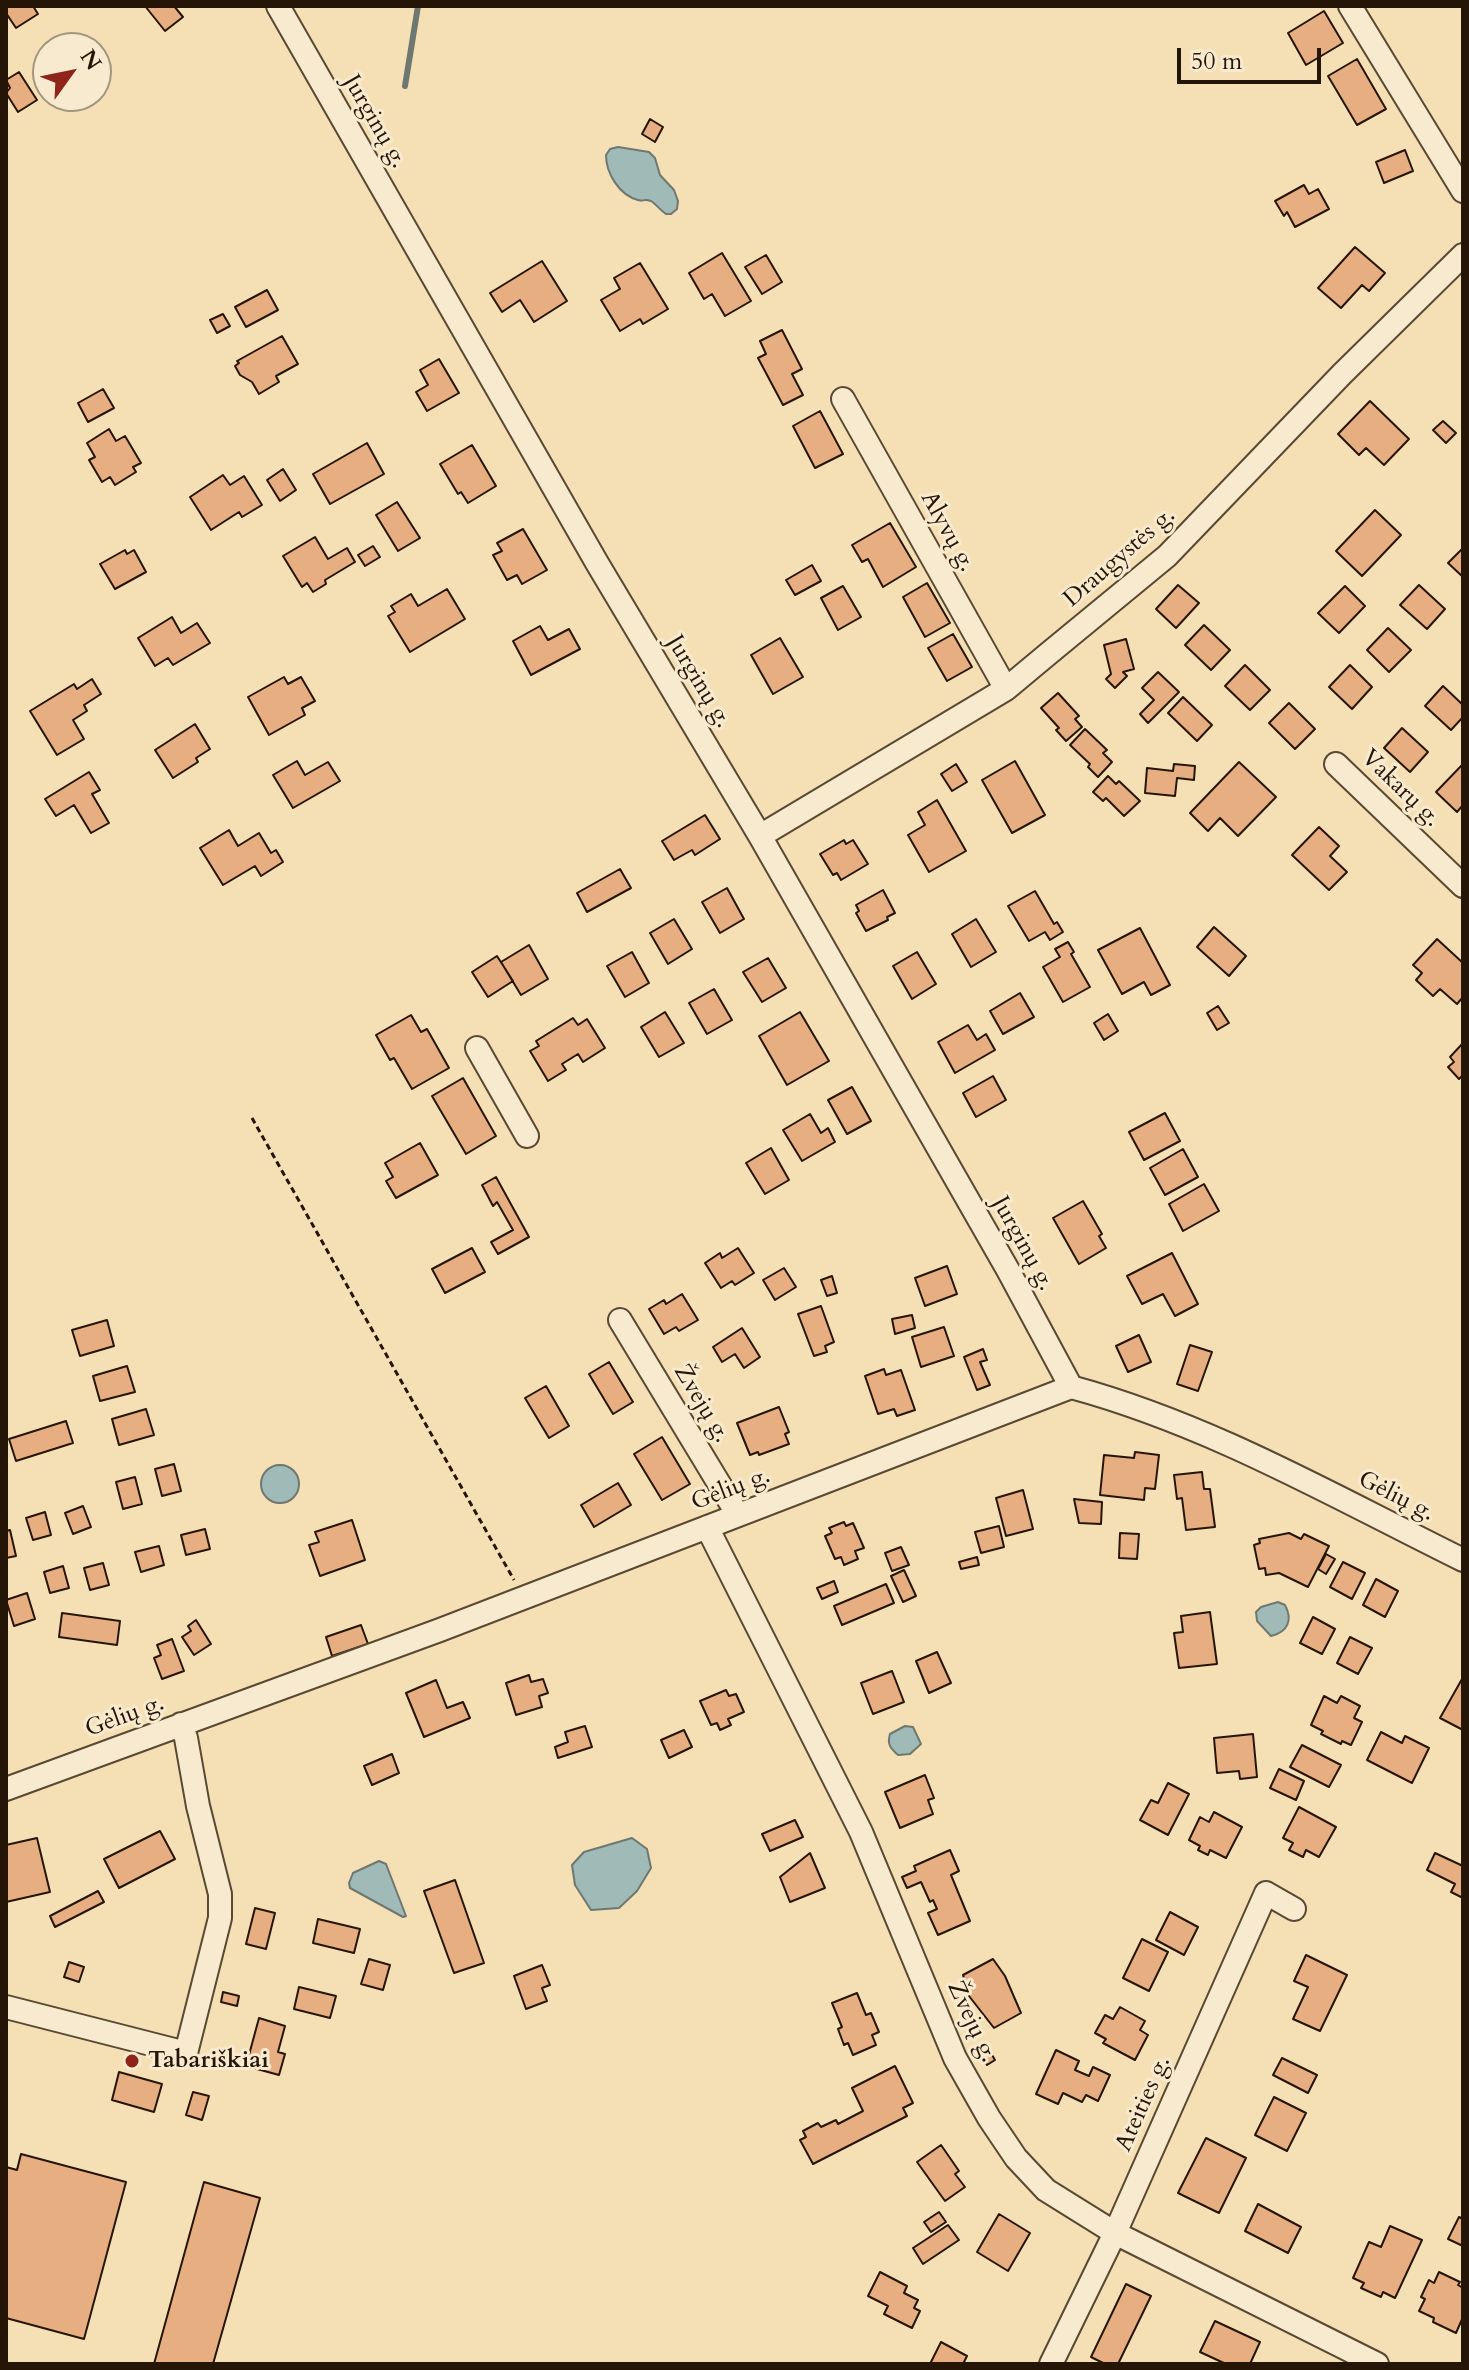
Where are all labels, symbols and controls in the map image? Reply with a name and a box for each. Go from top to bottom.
north arrow [32,32,112,112]
scale bar [1181,32,1325,82]
text: N [73,44,108,76]
text: 50 m [1191,45,1242,78]
street label: Jurginų g. [336,70,412,174]
street label: Alyvų g. [913,487,981,577]
street label: Draugystės g. [1058,502,1182,614]
street label: Jurginų g. [659,630,737,734]
street label: Vakarų g. [1354,744,1446,834]
street label: Jurginų g. [984,1192,1060,1296]
street label: Žvejų g. [666,1360,736,1448]
street label: Gėlių g. [688,1462,774,1518]
street label: Gėlių g. [1353,1466,1439,1528]
street label: Gėlių g. [82,1689,168,1745]
street label: Žvejų g. [940,1977,1002,2067]
place label: Tabariškiai [148,2047,269,2075]
marker: Tabariškiai [123,2052,141,2070]
street label: Ateities g. [1110,2052,1178,2156]

